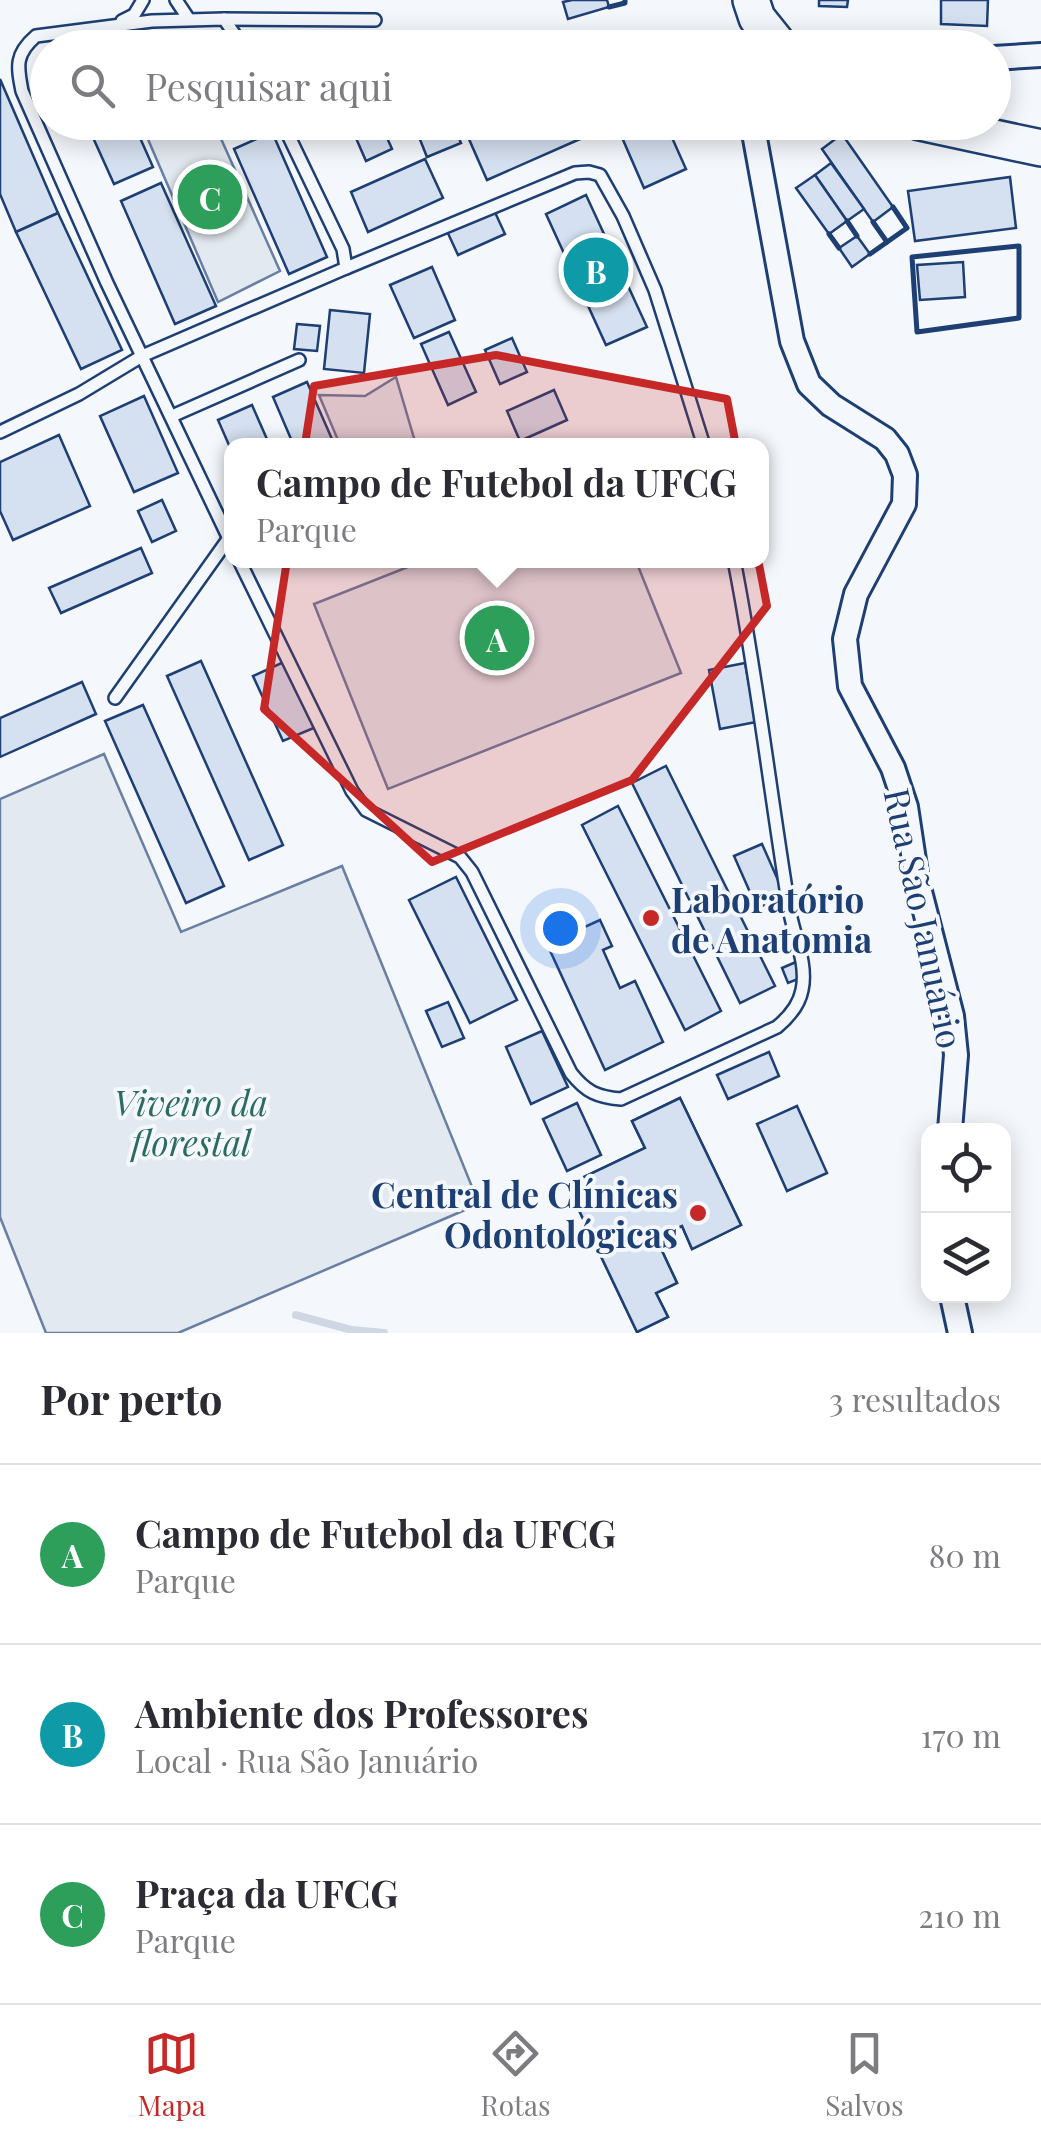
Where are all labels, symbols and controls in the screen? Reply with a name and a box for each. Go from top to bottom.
search box [30,30,1011,140]
icon: search [65,58,120,113]
text: Pesquisar aqui [145,60,393,111]
pin: C [178,160,242,234]
pin: B [564,232,628,308]
popup [224,438,769,568]
text: Campo de Futebol da UFCG [256,456,737,507]
text: Parque [256,507,357,550]
pin: A [464,600,530,676]
street label: Rua São Januário [874,784,976,1052]
place label: Laboratório de Anatomia [671,875,872,962]
your location [535,903,586,954]
marker: Laboratório de Anatomia [640,907,662,929]
park label: Viveiro da florestal [114,1078,268,1165]
map controls [921,1123,1011,1303]
button: locate [921,1123,1011,1213]
place label: Central de Clínicas Odontológicas [371,1170,678,1257]
marker: Central de Clínicas Odontológicas [687,1202,709,1224]
button: layers [921,1213,1011,1303]
text: Por perto [40,1370,223,1426]
text: 3 resultados [829,1377,1001,1420]
text: Campo de Futebol da UFCG [135,1507,616,1558]
text: A [62,1533,83,1576]
text: 80 m [929,1533,1001,1576]
text: Parque [135,1558,236,1601]
text: Ambiente dos Professores [135,1687,588,1738]
text: B [62,1713,83,1756]
text: 170 m [921,1713,1001,1756]
text: Local · Rua São Januário [135,1738,478,1781]
text: Praça da UFCG [135,1867,398,1918]
text: C [61,1893,84,1936]
text: 210 m [918,1893,1001,1936]
text: Parque [135,1918,236,1961]
tab: Mapa [137,2026,206,2123]
tab: Rotas [481,2026,550,2123]
tab: Salvos [825,2026,904,2123]

